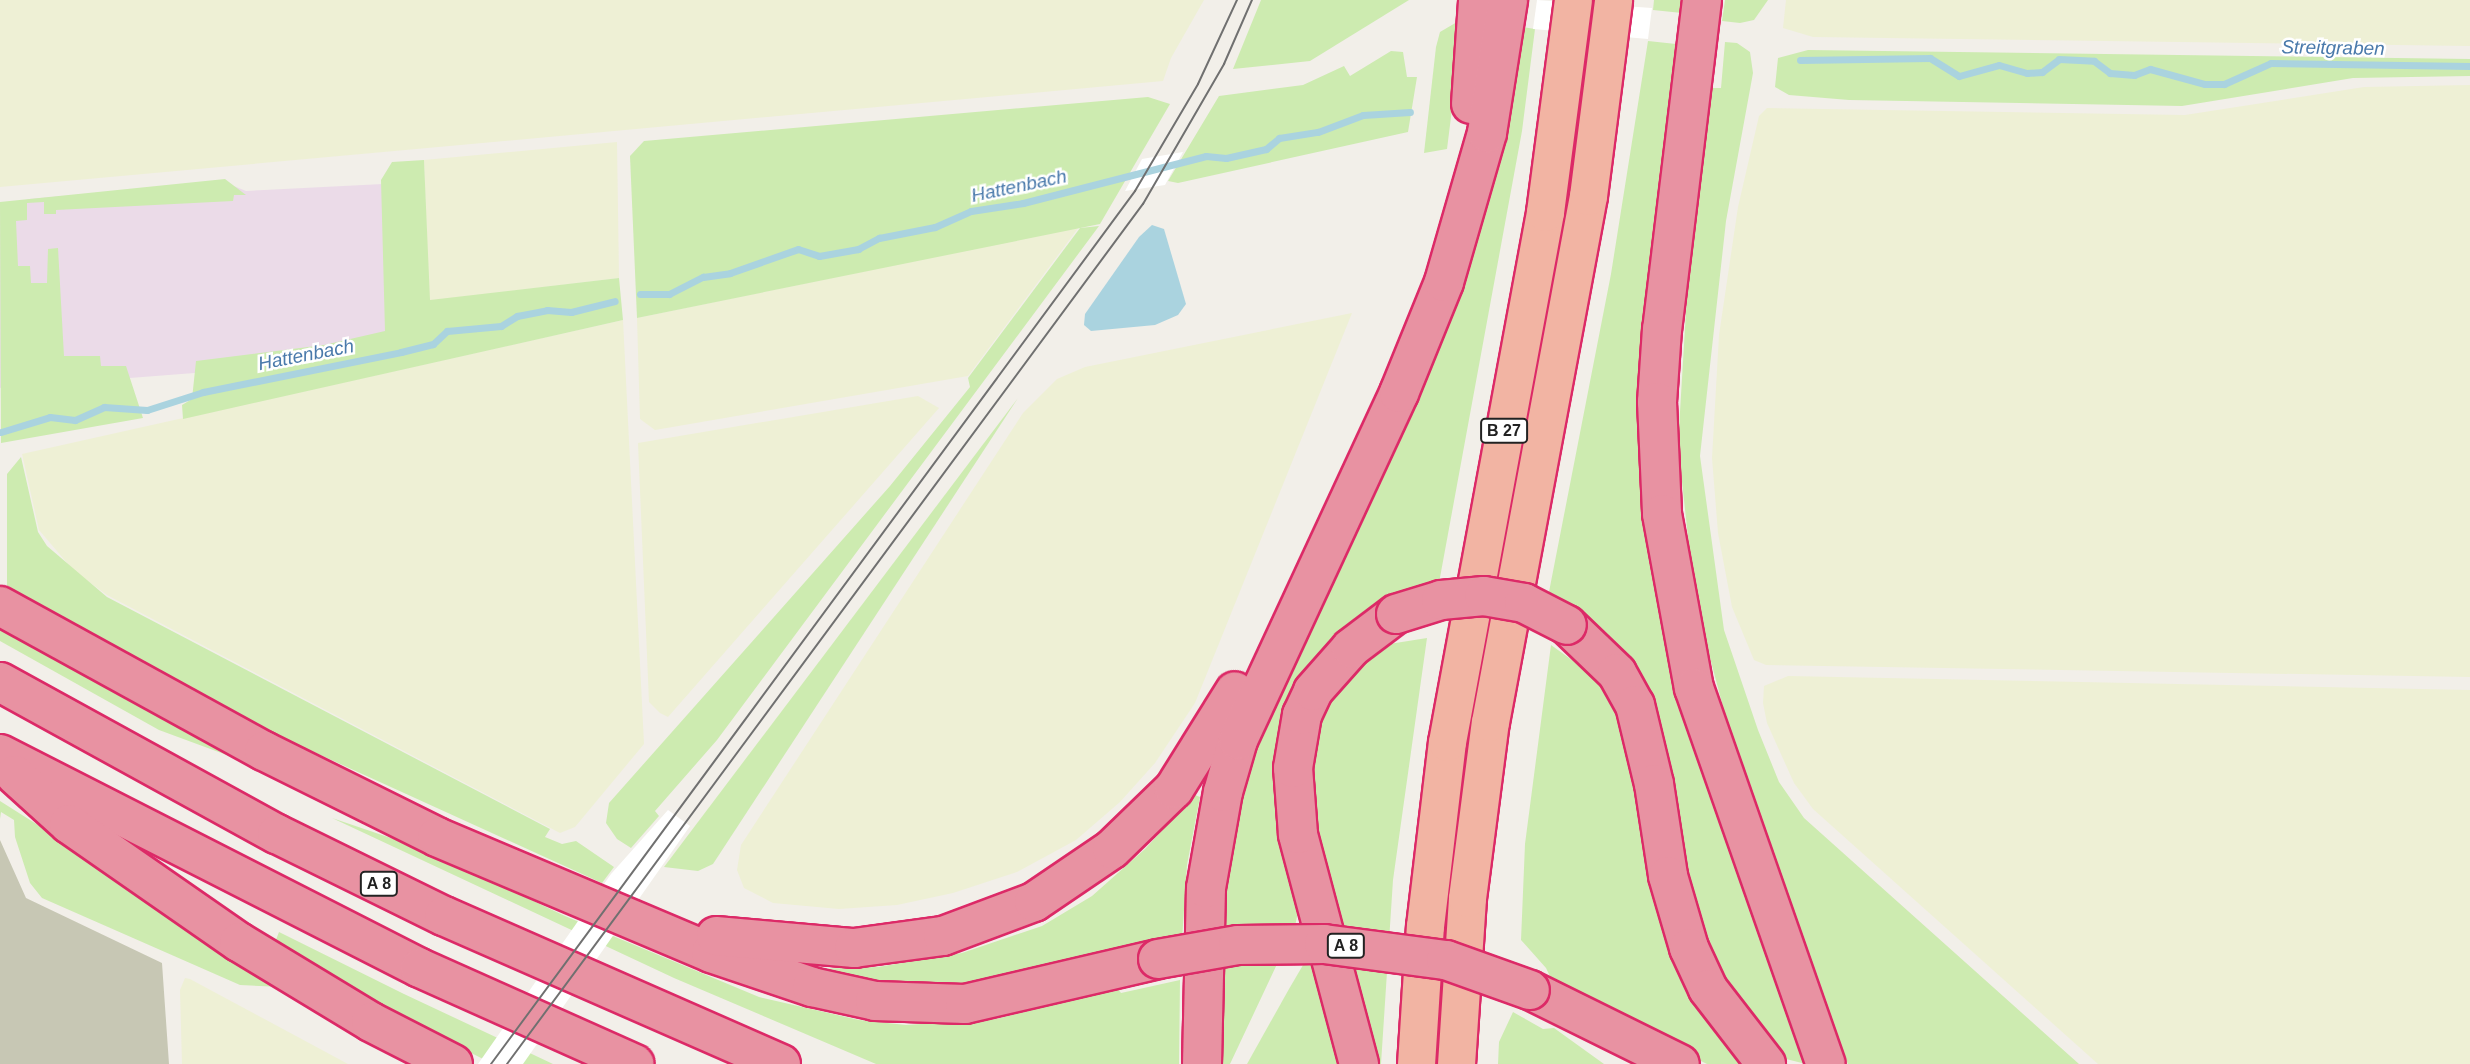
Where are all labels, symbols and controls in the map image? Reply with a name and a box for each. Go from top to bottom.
water label: Streitgraben [2281,36,2385,60]
water label: Hattenbach [969,165,1069,207]
water label: Hattenbach [256,335,356,375]
road number: B 27 [1480,418,1528,444]
road number: A 8 [358,872,400,897]
road number: A 8 [1325,934,1367,958]

